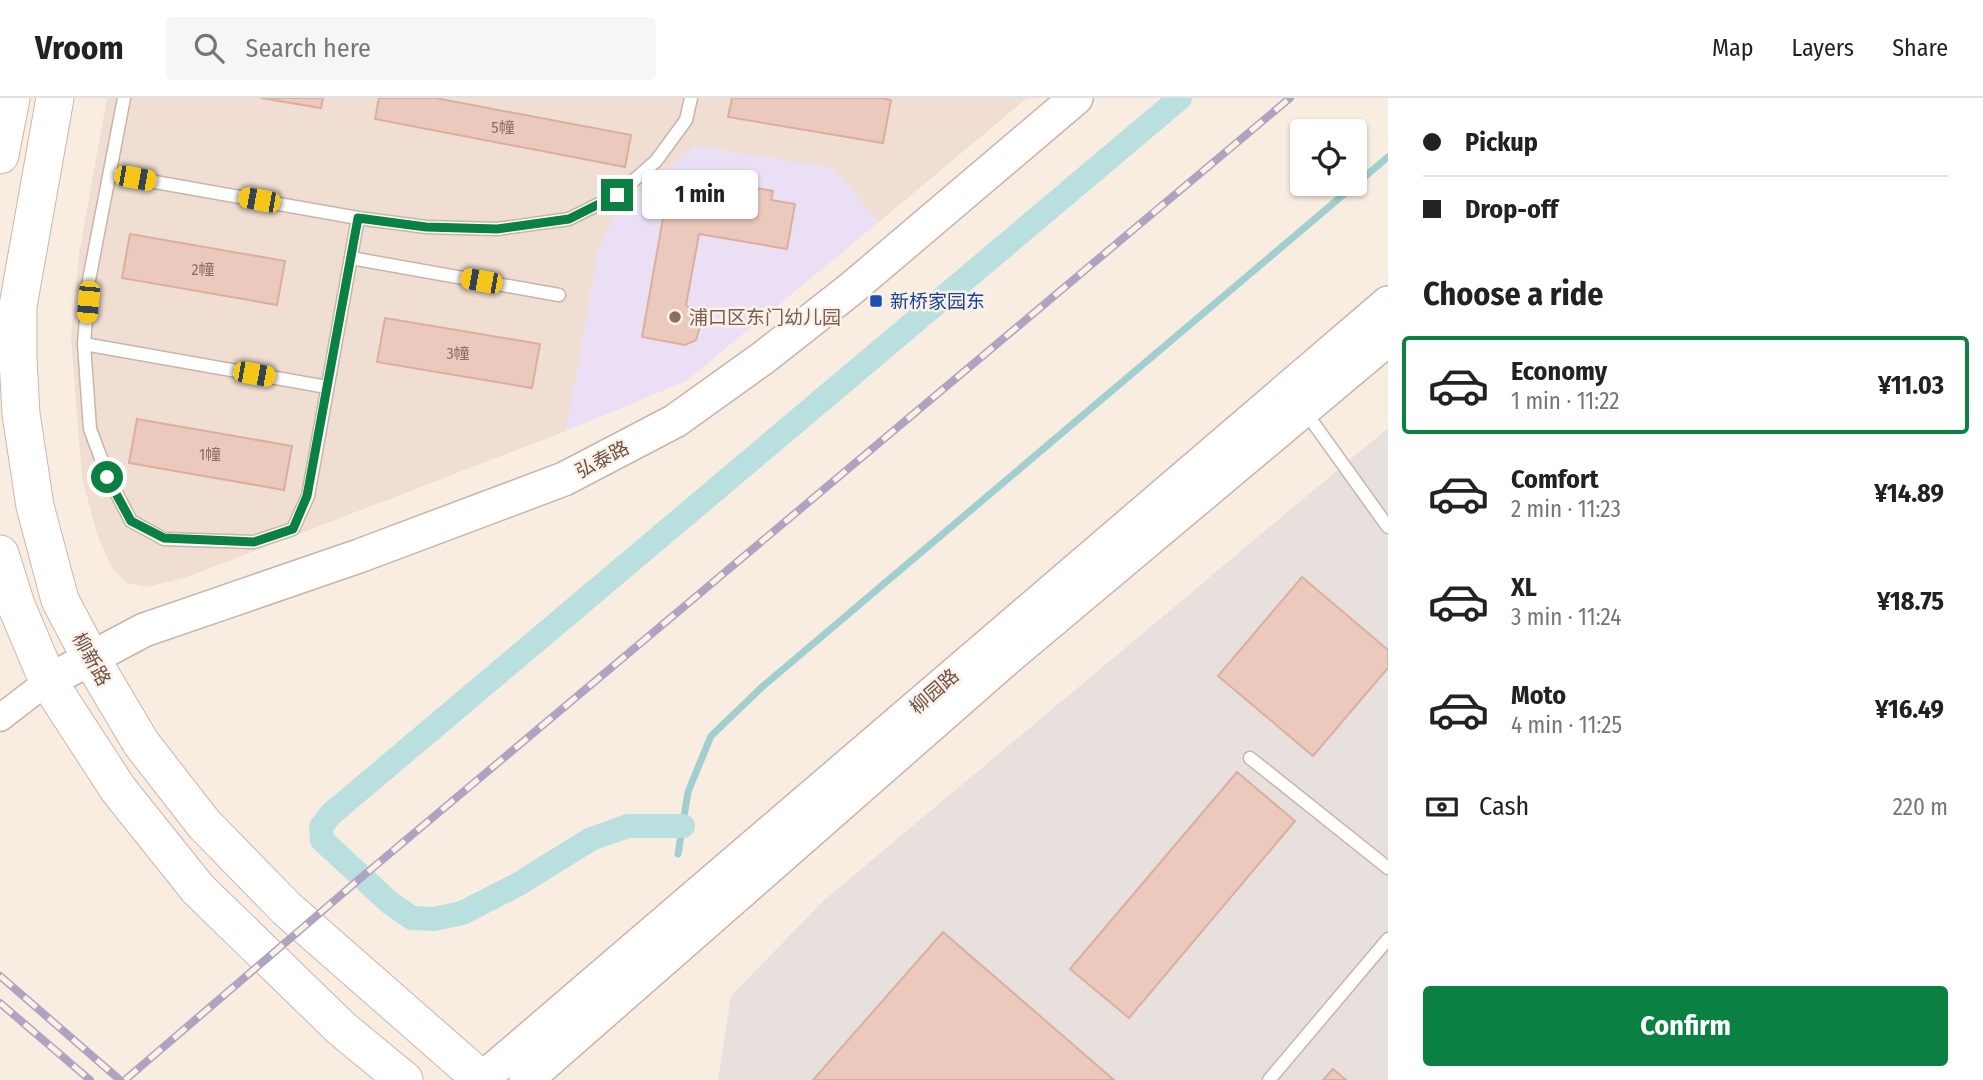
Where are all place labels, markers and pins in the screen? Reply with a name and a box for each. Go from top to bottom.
place label: 新桥家园东 [890,290,985,313]
marker: 新桥家园东 [868,293,884,309]
place label: 浦口区东门幼儿园 [689,306,841,329]
marker: 浦口区东门幼儿园 [667,309,683,325]

